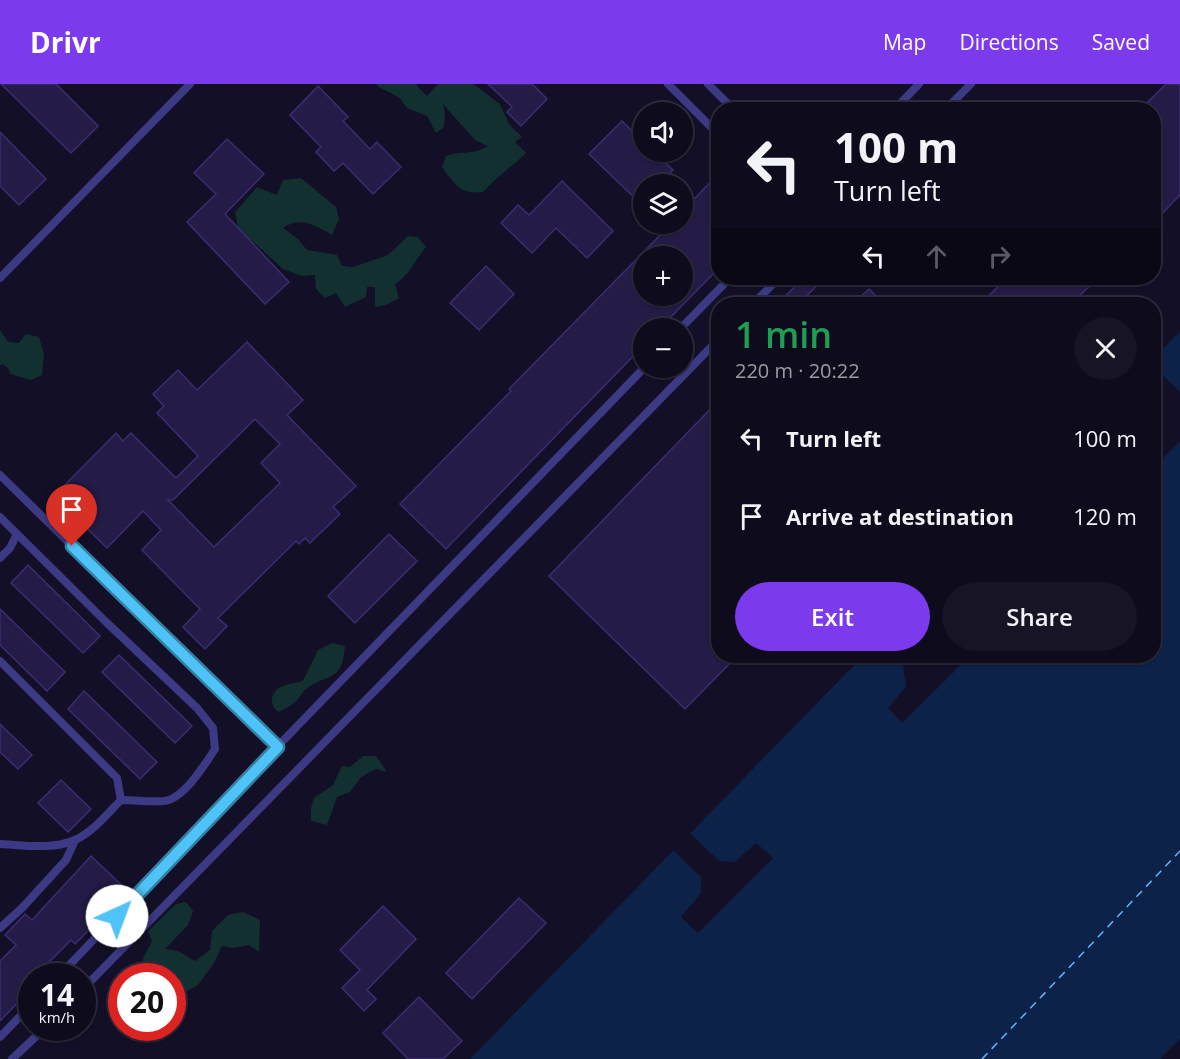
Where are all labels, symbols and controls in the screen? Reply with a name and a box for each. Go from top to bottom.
text: Drivr [30,23,101,61]
text: Map [883,28,926,56]
text: Directions [959,28,1059,56]
text: Saved [1092,28,1150,56]
map controls [633,102,693,378]
button: sound [633,102,693,162]
text: 100 m [834,118,958,175]
icon: left [735,126,813,204]
text: Turn left [834,172,941,209]
button: layers [633,174,693,234]
icon: left [857,240,890,273]
icon: ahead [920,240,953,273]
icon: right [983,240,1016,273]
button: + [633,246,693,306]
text: 1 min [735,310,832,359]
button: close [1074,317,1137,380]
button: − [633,318,693,378]
text: 220 m · 20:22 [735,357,860,384]
icon: left [735,422,768,455]
text: Turn left [786,423,881,453]
text: 100 m [1073,423,1137,453]
pin [46,484,97,546]
icon: arrive [55,493,88,526]
icon: arrive [735,500,768,533]
text: Arrive at destination [786,501,1014,531]
text: 120 m [1073,501,1137,531]
button: Exit [735,582,930,651]
button: Share [942,582,1137,651]
position arrow [85,884,149,948]
speed limit sign: 20 [108,963,186,1041]
text: 14 [40,974,74,1015]
text: km/h [39,1007,75,1027]

